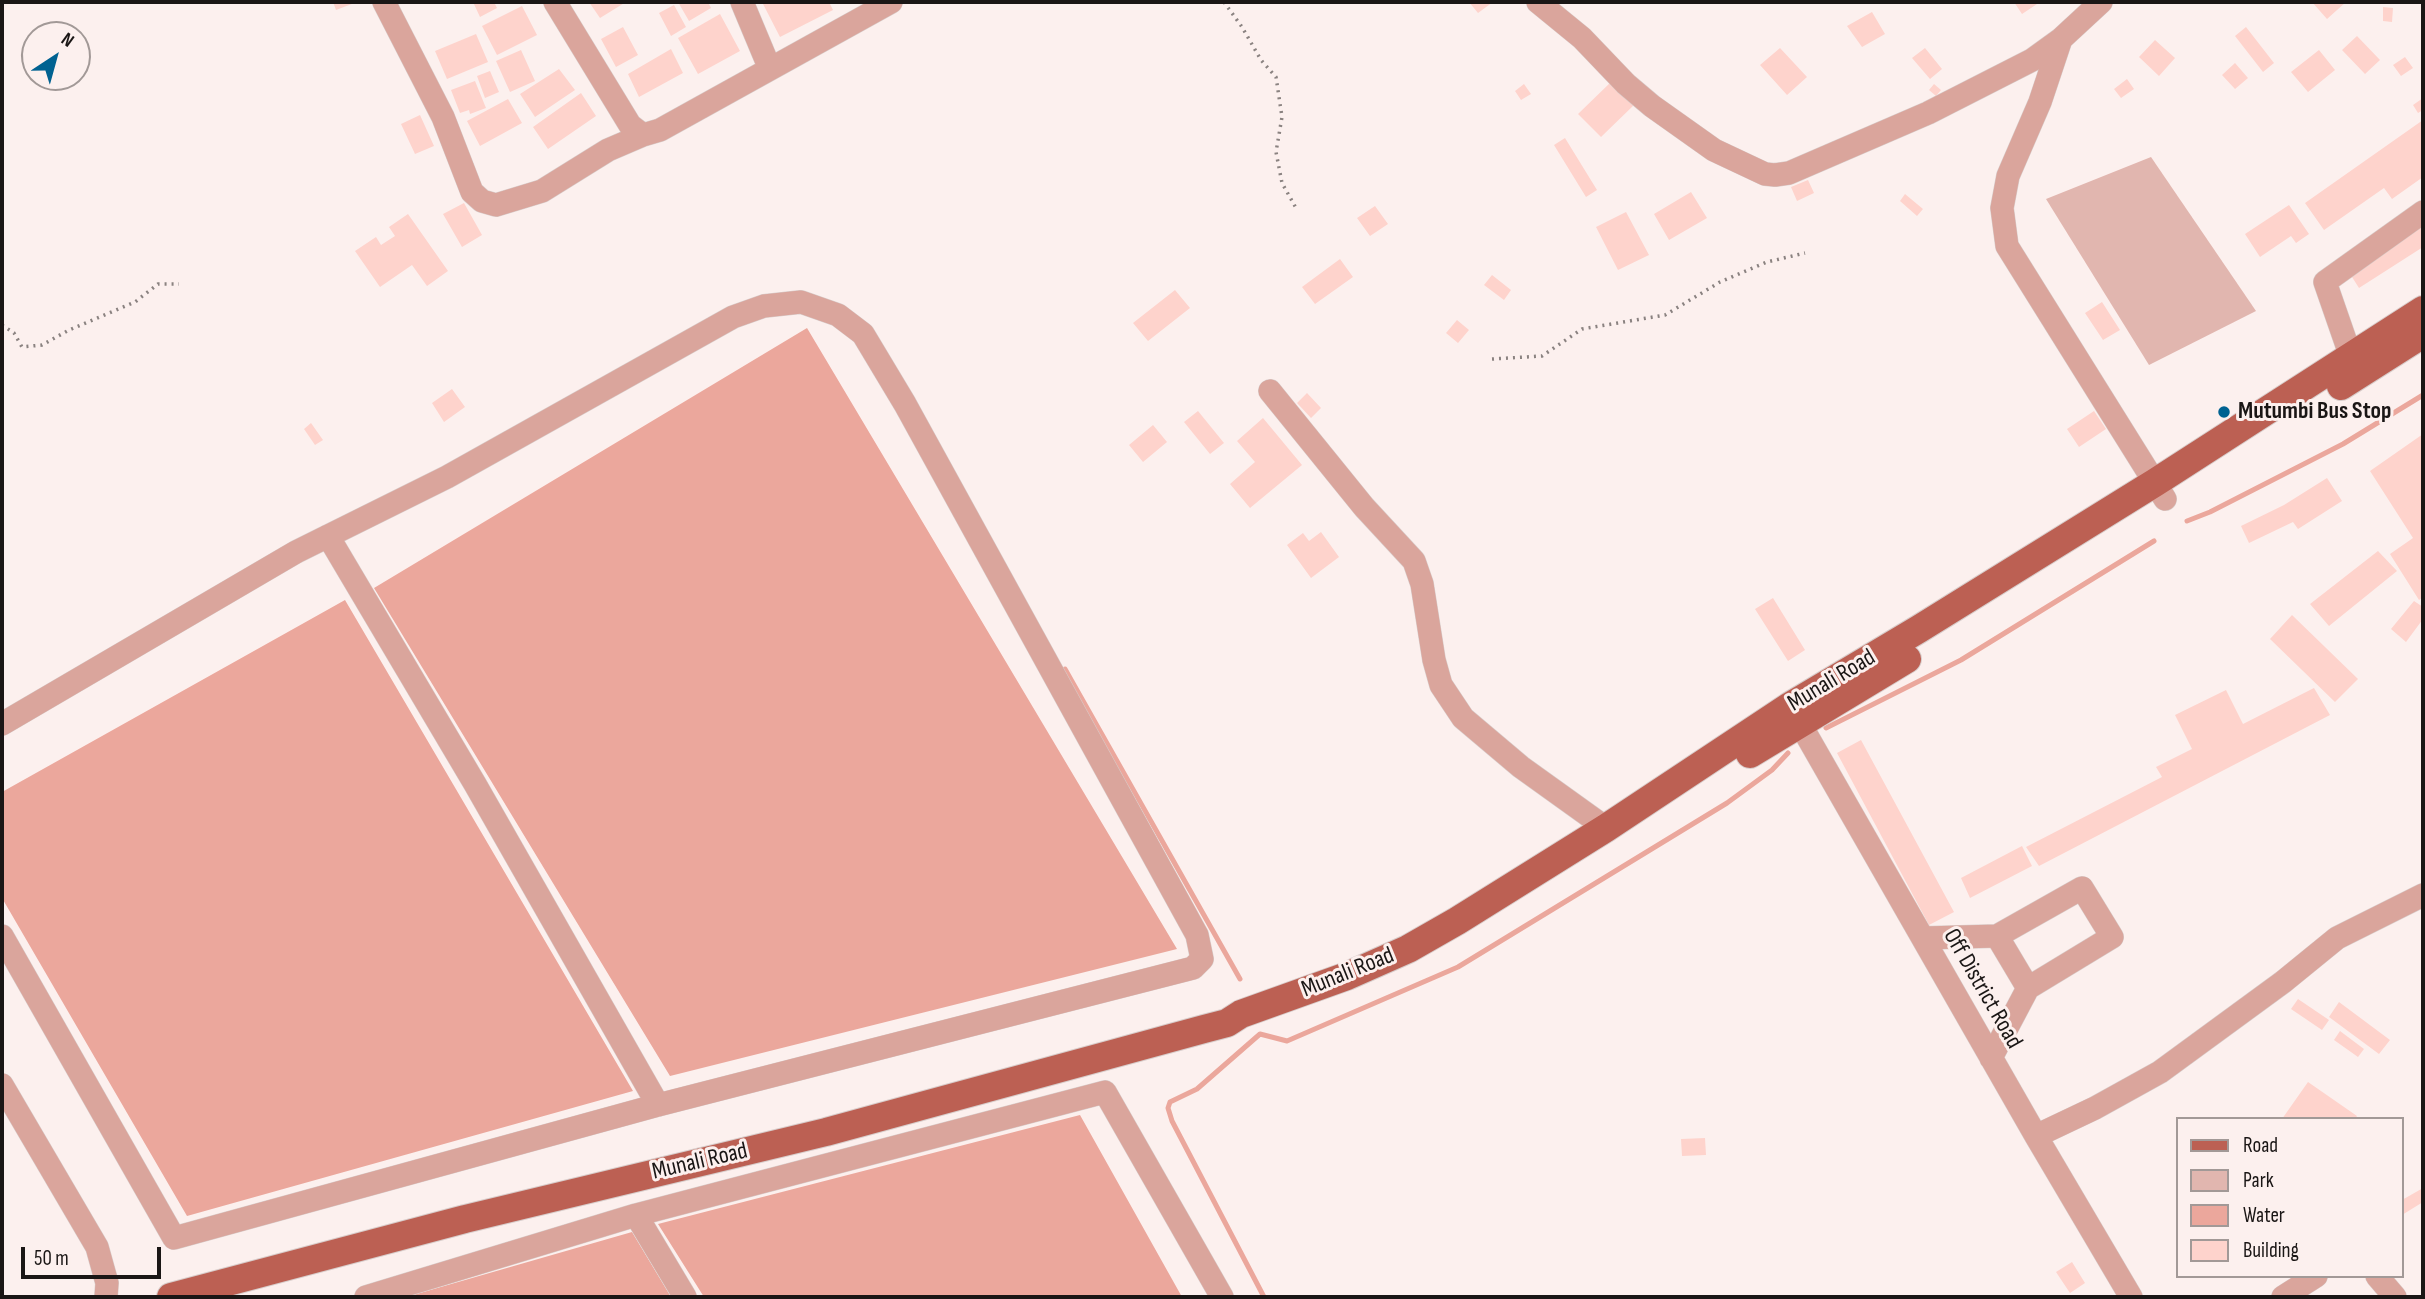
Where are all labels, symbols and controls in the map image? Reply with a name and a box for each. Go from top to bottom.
north arrow [21,21,91,91]
text: N [57,28,78,53]
place label: Mutumbi Bus Stop [2238,398,2391,426]
marker: Mutumbi Bus Stop [2216,404,2232,420]
street label: Munali Road [1783,644,1881,718]
street label: Off District Road [1936,924,2028,1054]
street label: Munali Road [1298,941,1398,1005]
legend [2176,1117,2404,1278]
text: Road [2243,1133,2278,1158]
street label: Munali Road [649,1137,751,1187]
text: Park [2243,1168,2274,1193]
text: Water [2243,1203,2285,1228]
scale bar [24,1232,164,1276]
text: Building [2243,1238,2299,1263]
text: 50 m [34,1246,69,1271]

